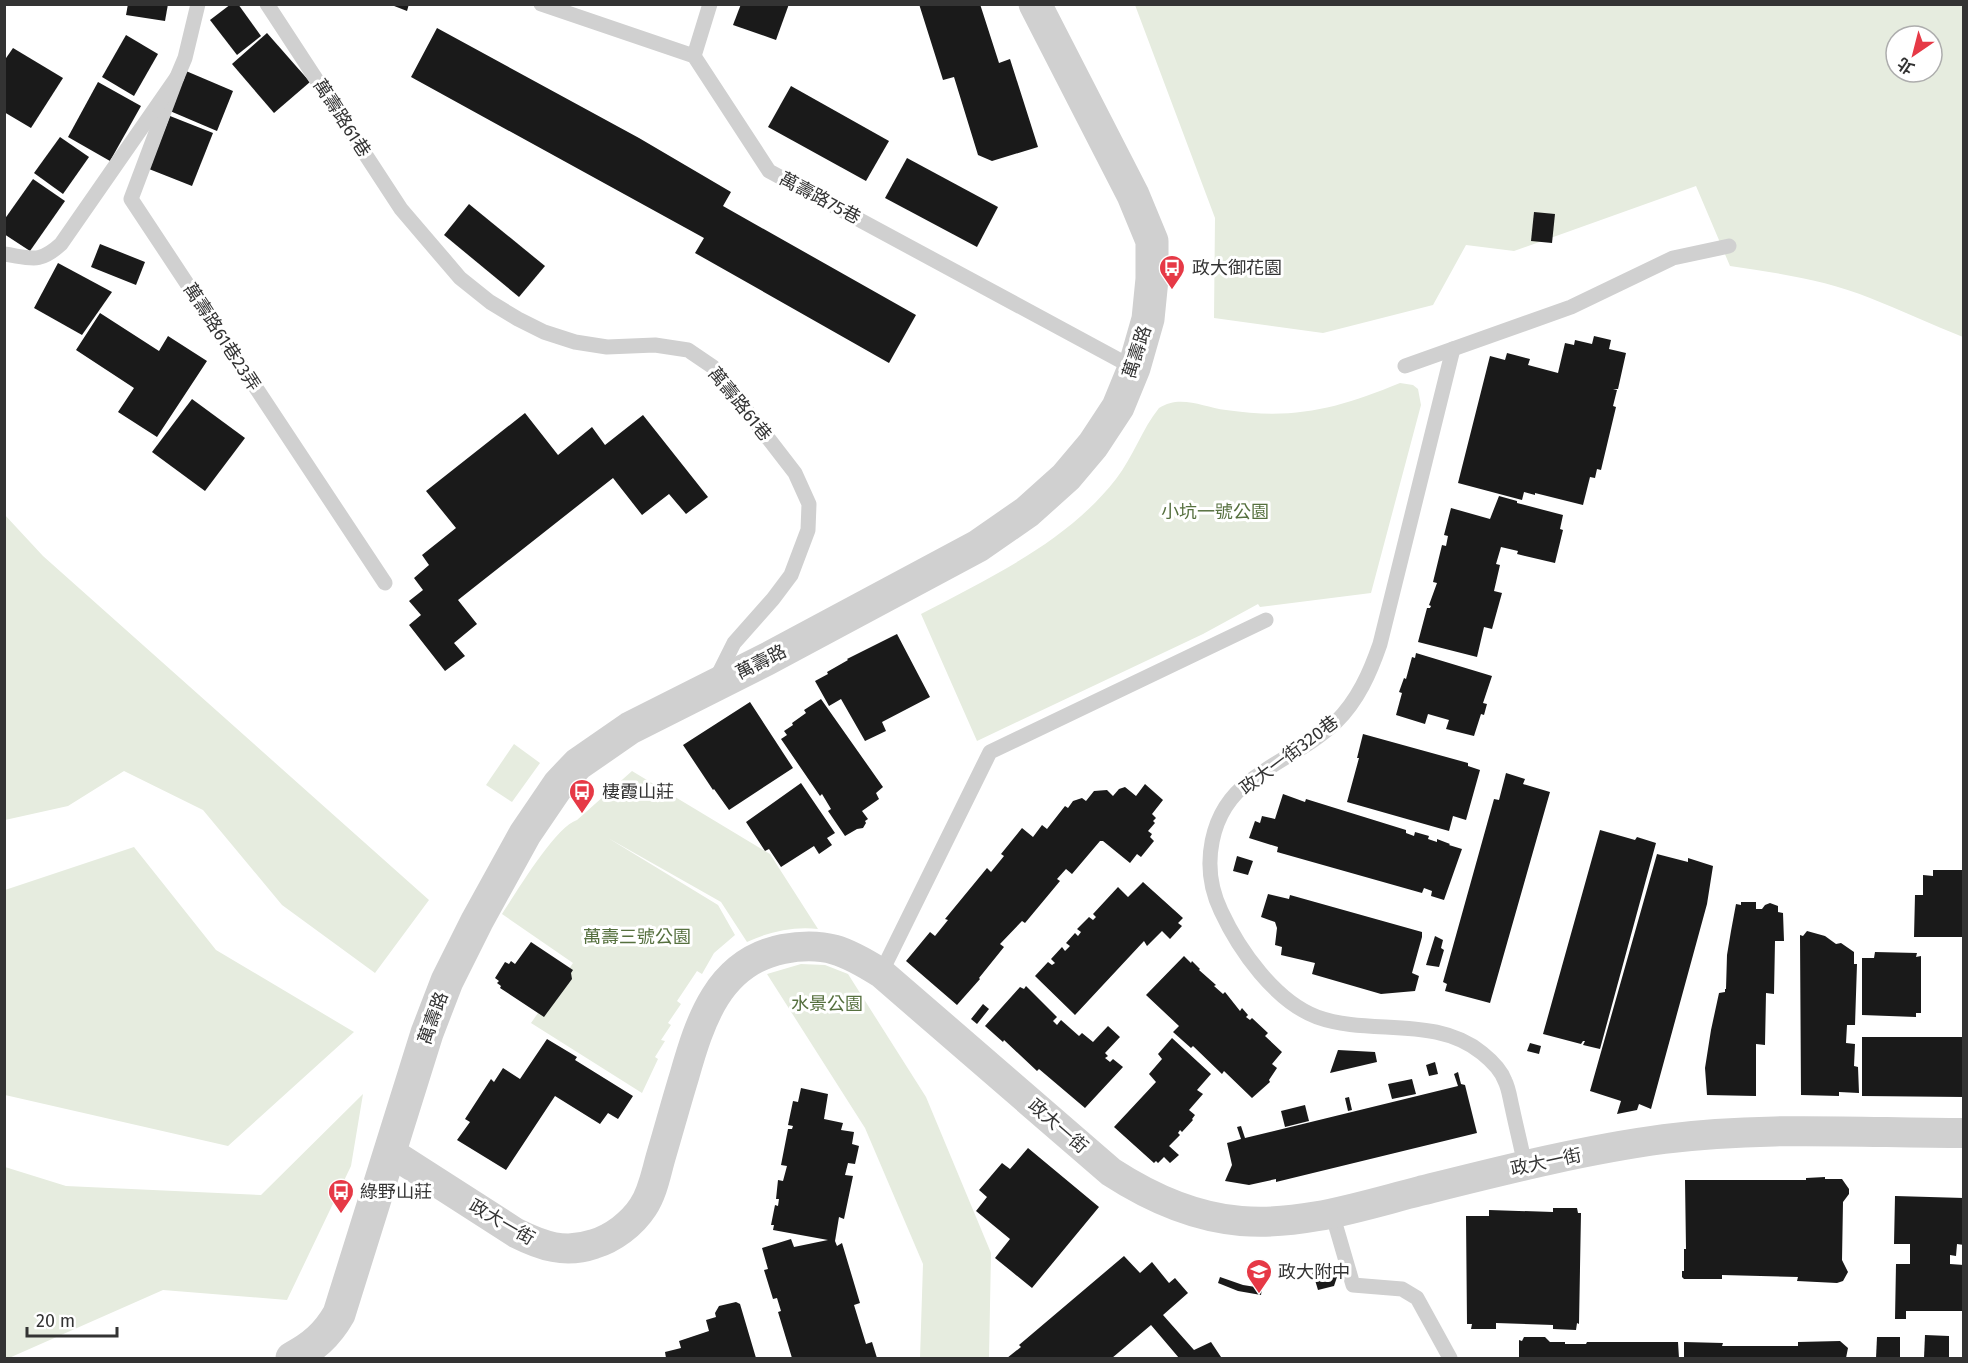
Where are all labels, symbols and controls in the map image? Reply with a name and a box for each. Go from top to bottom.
north arrow [1884,24,1944,84]
text: 北 [1894,54,1918,78]
street label: 萬壽路61巷 [309,75,375,161]
street label: 萬壽路75巷 [776,167,864,229]
bus stop icon: 政大御花園 [1157,253,1187,291]
place label: 政大御花園 [1192,257,1282,279]
street label: 萬壽路61巷23弄 [179,279,265,395]
street label: 萬壽路 [1118,323,1156,381]
street label: 萬壽路61巷 [704,363,776,445]
park label: 小坑一號公園 [1161,501,1269,523]
street label: 萬壽路 [732,640,790,684]
street label: 政大一街320巷 [1235,711,1343,799]
bus stop icon: 棲霞山莊 [567,777,597,815]
place label: 棲霞山莊 [602,781,674,803]
park label: 萬壽三號公園 [583,926,691,948]
street label: 萬壽路 [413,989,453,1047]
park label: 水景公園 [791,993,863,1015]
street label: 政大一街 [1024,1094,1092,1158]
street label: 政大一街 [1508,1144,1584,1180]
bus stop icon: 綠野山莊 [326,1177,356,1215]
place label: 綠野山莊 [360,1181,432,1203]
street label: 政大一街 [465,1194,539,1250]
school or university icon: 政大附中 [1244,1257,1274,1295]
place label: 政大附中 [1278,1261,1350,1283]
scale bar [27,1300,117,1338]
text: 20 m [36,1310,75,1332]

